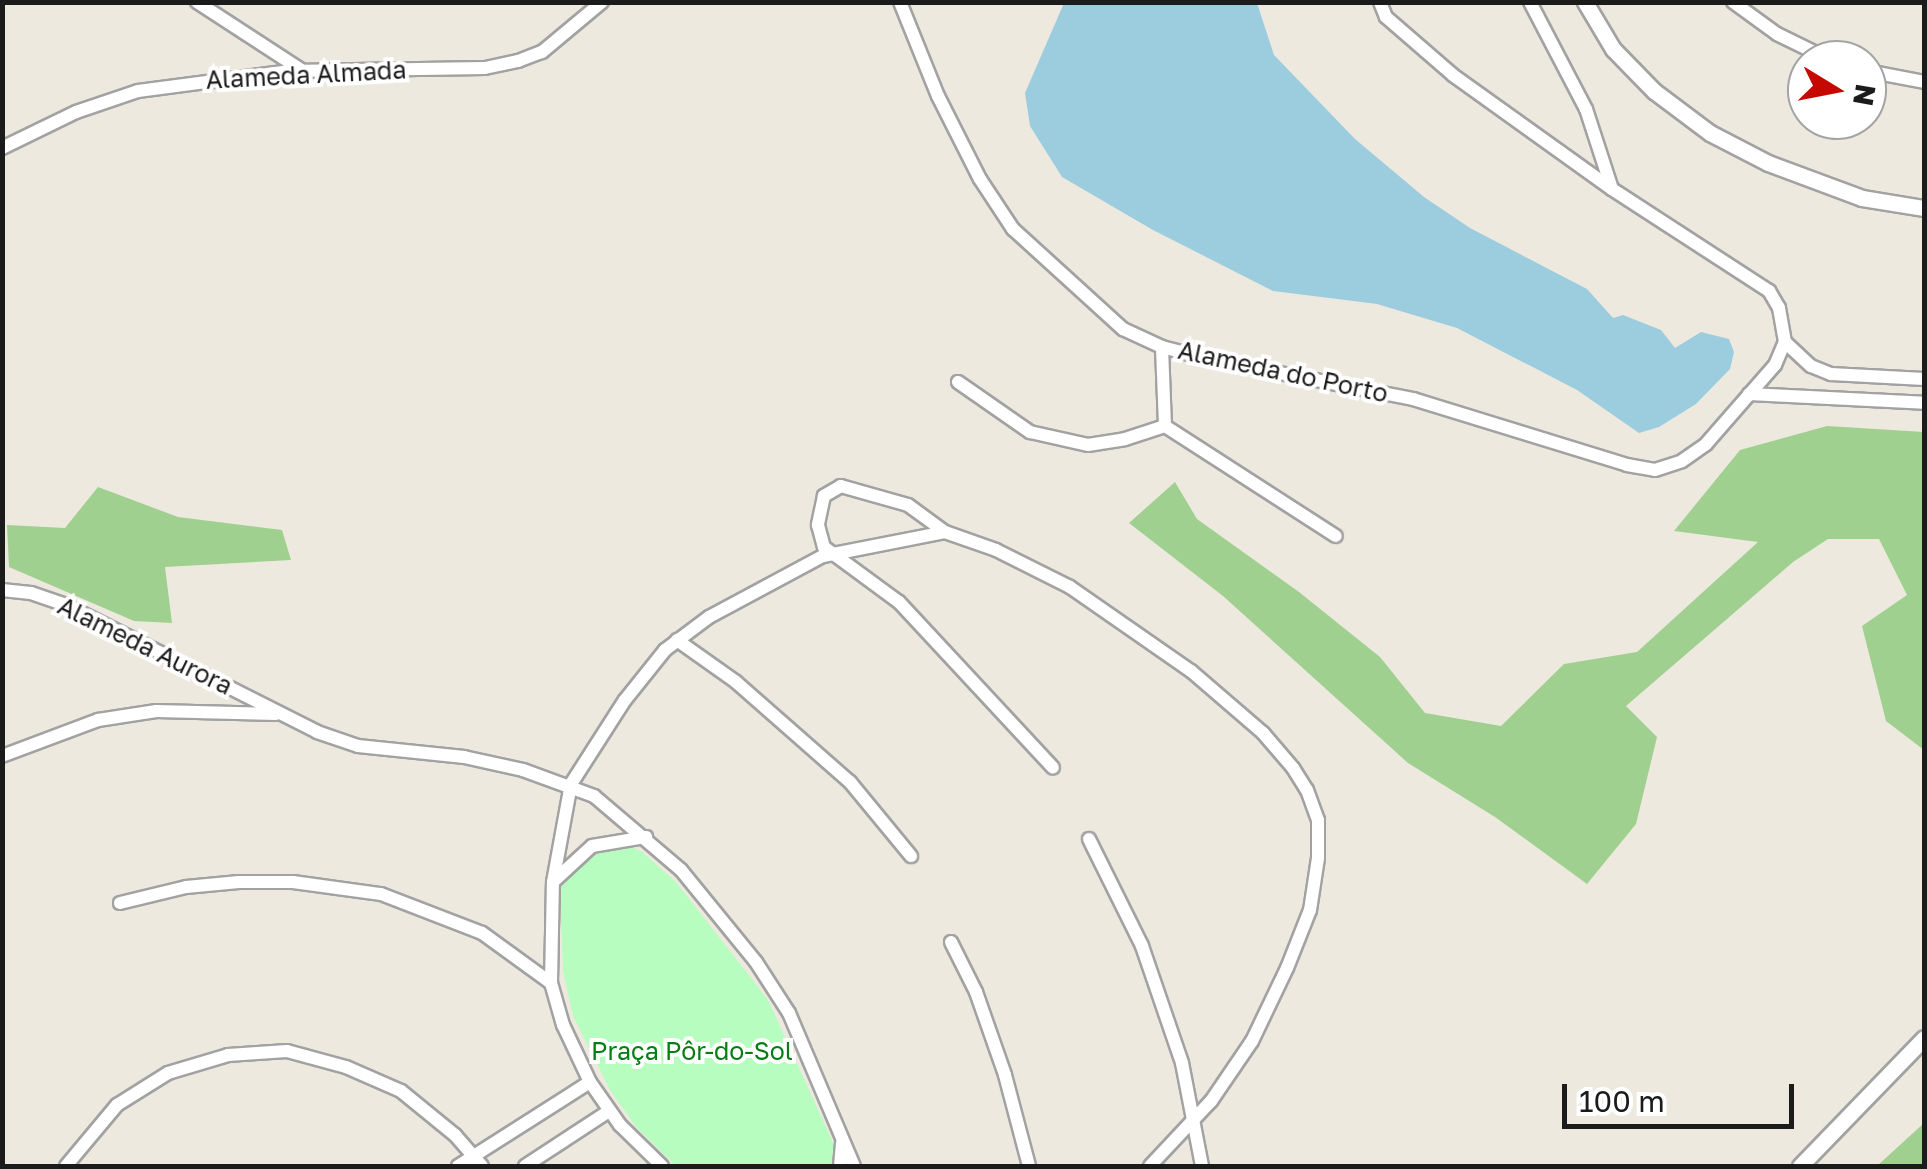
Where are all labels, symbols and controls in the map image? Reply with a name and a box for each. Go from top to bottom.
north arrow [1787,40,1887,140]
street label: Alameda Almada [205,55,407,95]
text: N [1847,82,1883,108]
street label: Alameda do Porto [1175,335,1391,409]
street label: Alameda Aurora [53,591,237,701]
park label: Praça Pôr-do-Sol [591,1036,793,1066]
scale bar [1567,1064,1800,1126]
text: 100 m [1579,1083,1665,1119]

